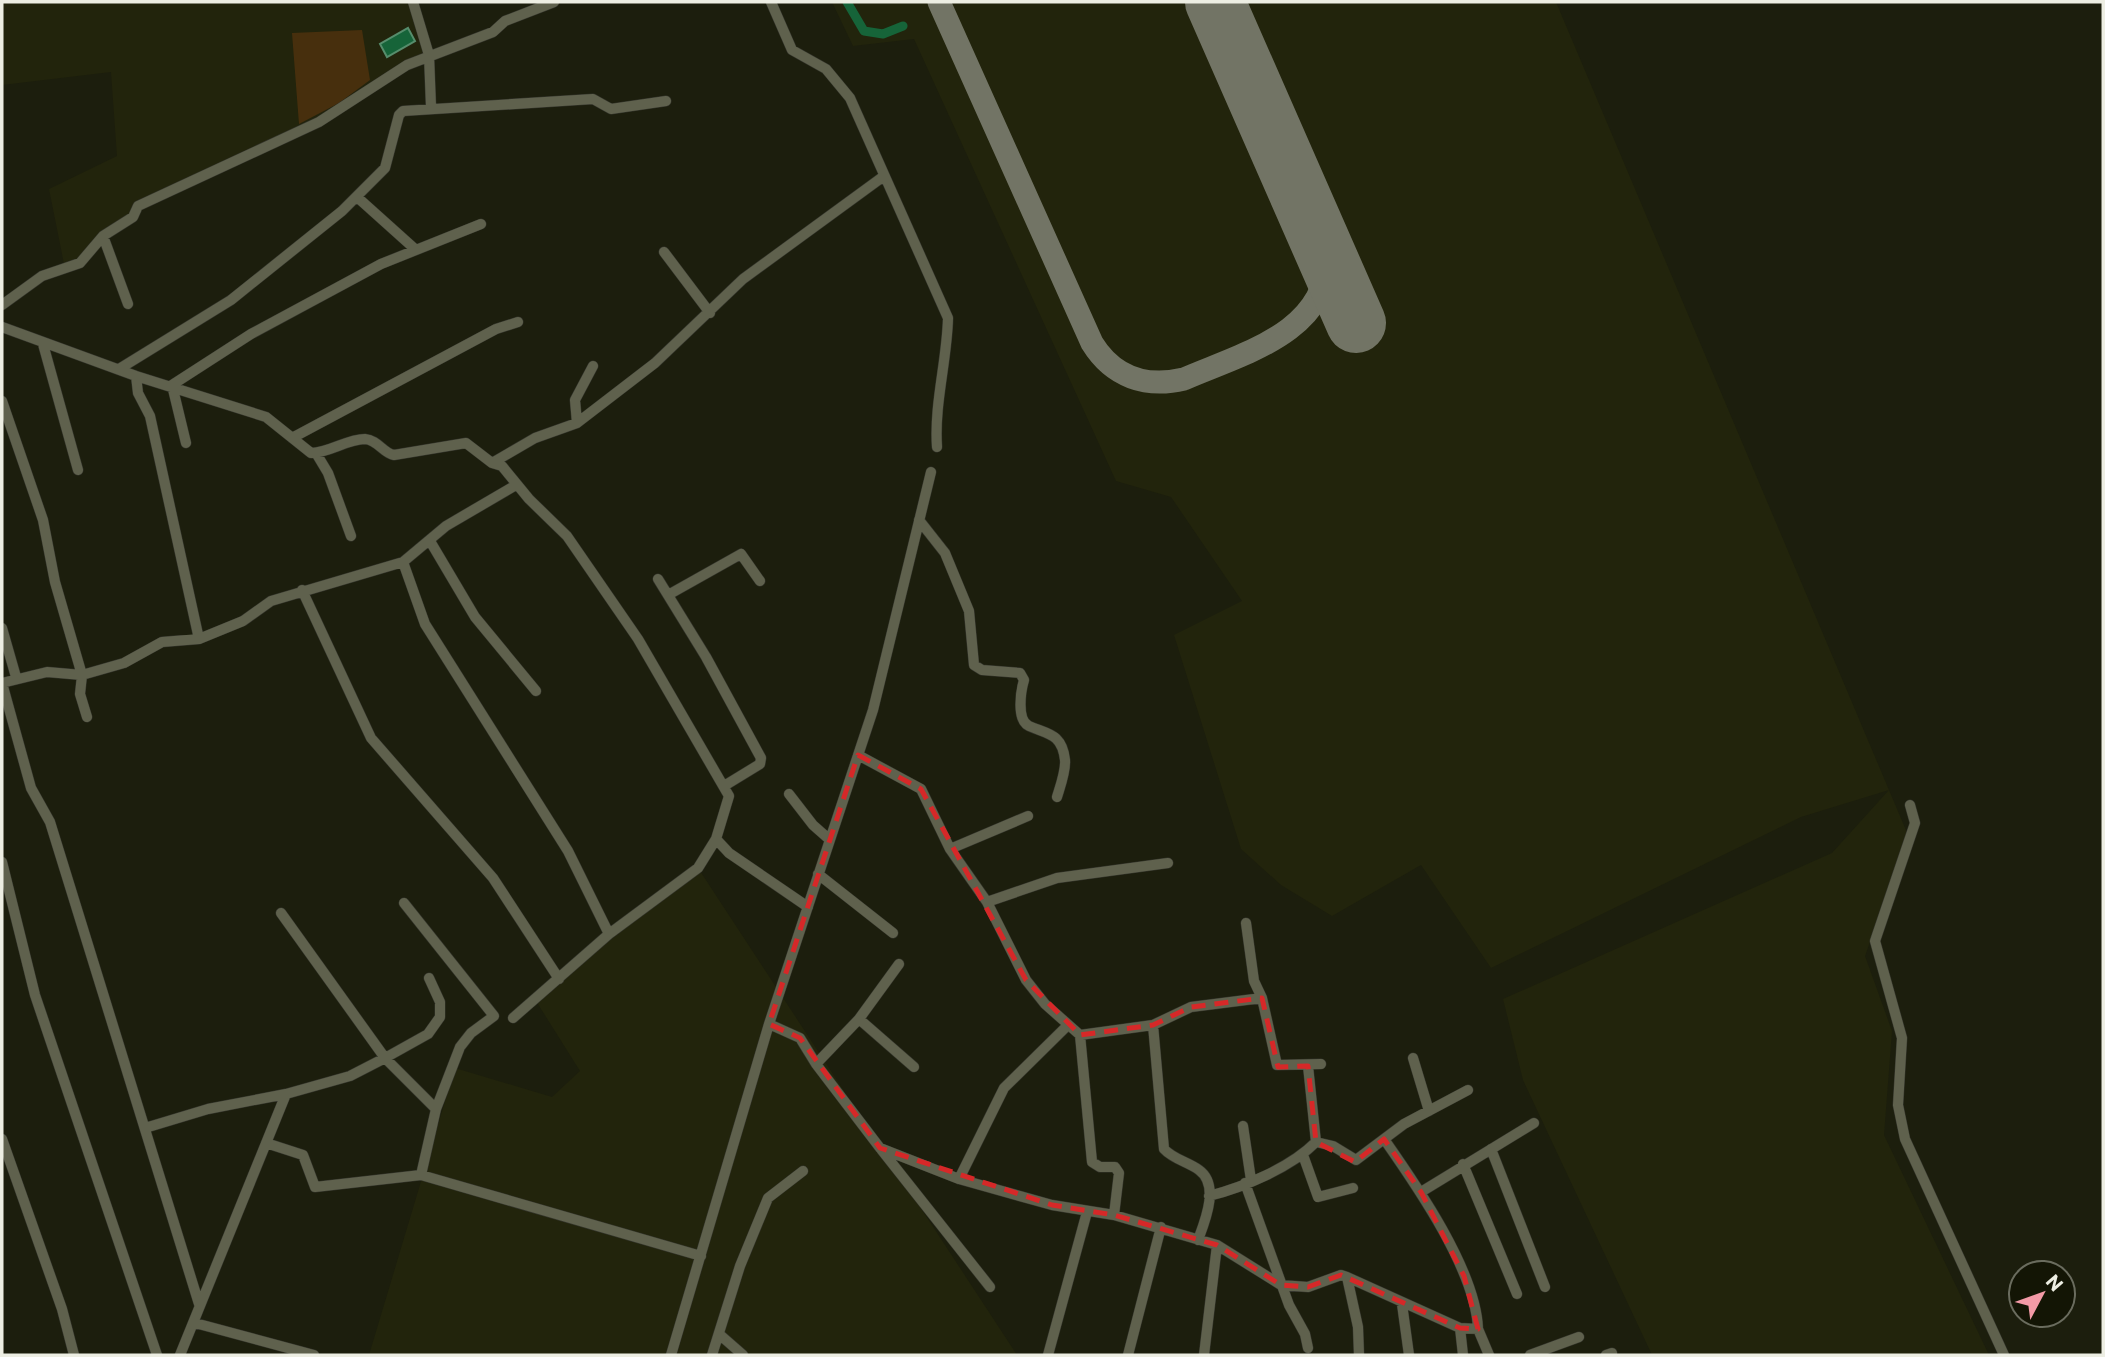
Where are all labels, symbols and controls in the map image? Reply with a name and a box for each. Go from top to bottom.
north arrow [2007,1259,2077,1329]
text: N [2042,1270,2069,1295]

